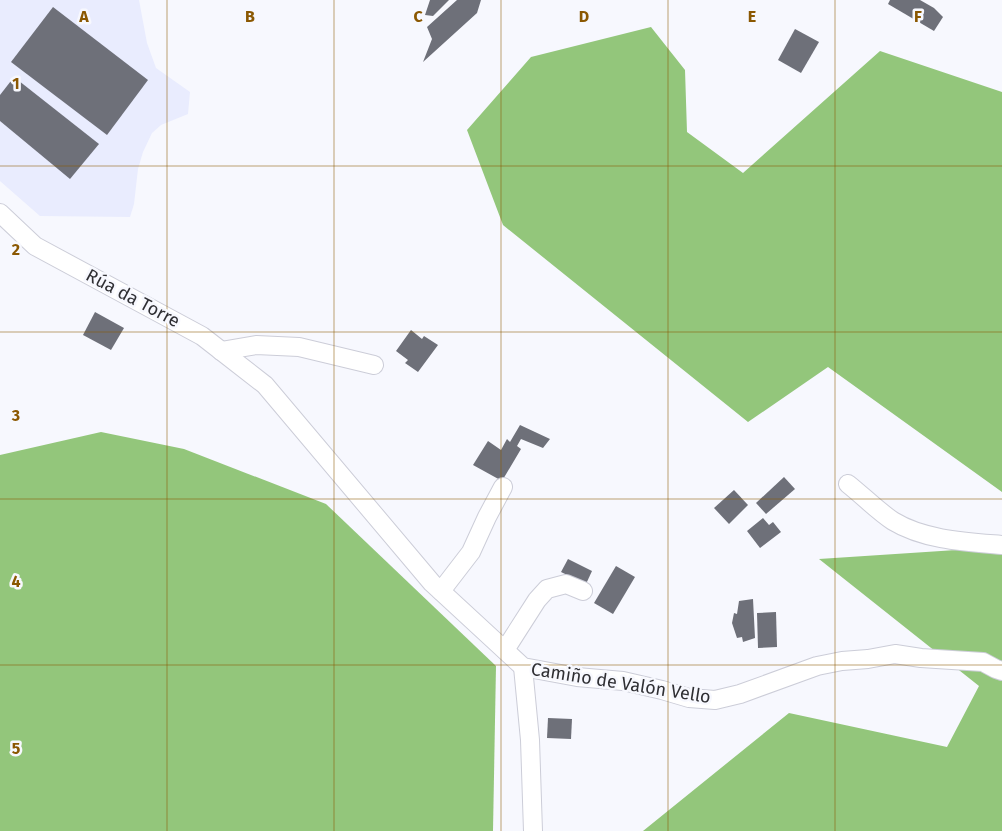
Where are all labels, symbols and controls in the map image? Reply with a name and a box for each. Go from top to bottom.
text: A [78,7,89,26]
text: B [245,7,255,26]
text: C [413,7,423,26]
text: D [579,7,589,26]
text: E [748,7,756,26]
text: F [914,7,922,26]
text: 1 [12,74,20,93]
text: 2 [12,240,20,259]
street label: Rúa da Torre [82,264,184,332]
text: 3 [11,406,20,425]
text: 4 [11,572,21,591]
street label: Camiño de Valón Vello [530,658,712,708]
text: 5 [12,739,21,758]

